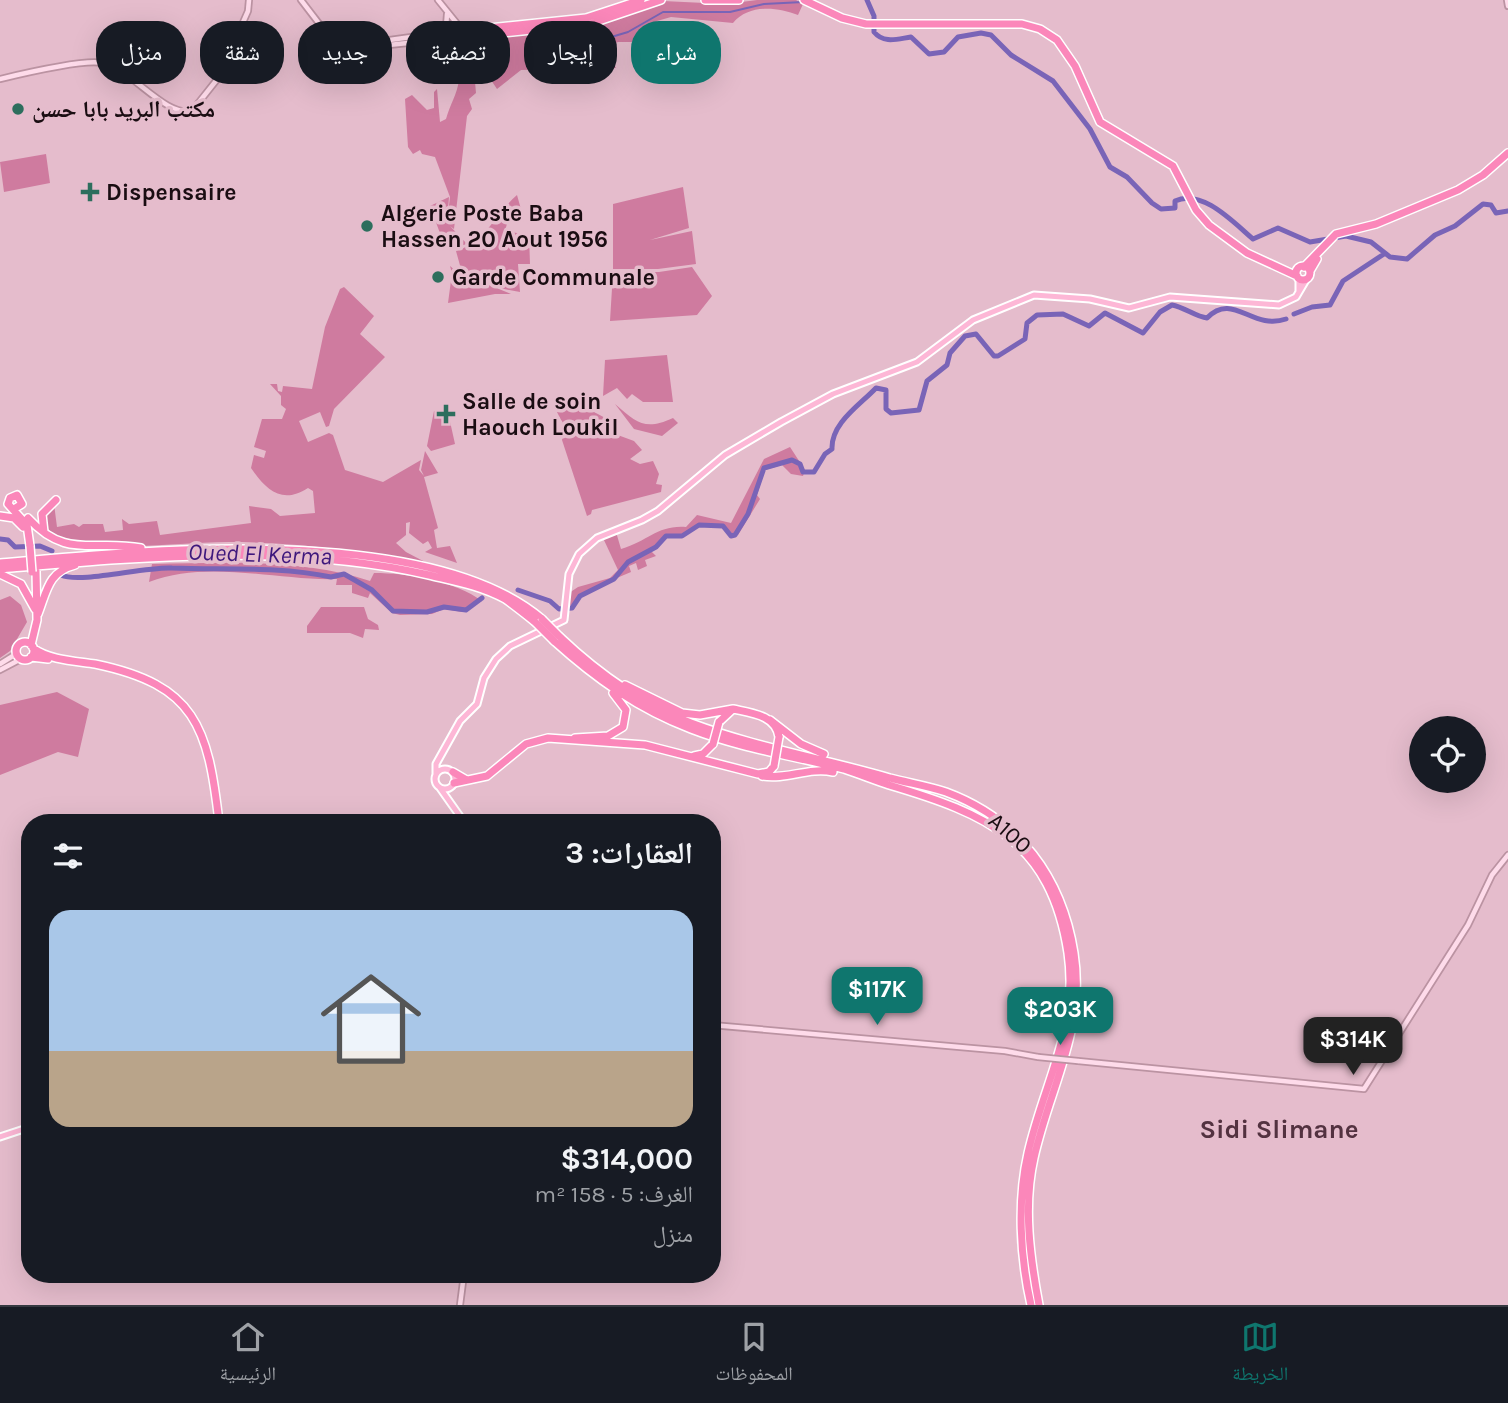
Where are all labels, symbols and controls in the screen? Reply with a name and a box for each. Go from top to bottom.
chip: منزل [96,21,186,84]
chip: شقة [200,21,284,84]
chip: جديد [298,21,392,84]
chip: تصفية [406,21,510,84]
chip: إيجار [524,21,617,84]
chip: شراء [631,21,721,84]
place label: مكتب البريد بابا حسن [32,96,215,123]
marker: مكتب البريد بابا حسن [10,101,26,117]
place label: Dispensaire [106,179,236,206]
marker: Dispensaire [80,182,100,202]
place label: Algerie Poste Baba Hassen 20 Aout 1956 [381,200,608,253]
marker: Algerie Poste Baba Hassen 20 Aout 1956 [359,218,375,234]
place label: Garde Communale [452,264,655,291]
marker: Garde Communale [430,269,446,285]
place label: Salle de soin Haouch Loukil [462,388,618,441]
marker: Salle de soin Haouch Loukil [436,404,456,424]
water label: Oued El Kerma [187,537,333,571]
map controls [1409,716,1486,793]
button: locate [1409,716,1486,793]
street label: A100 [983,807,1037,859]
text: العقارات: 3 [565,835,693,871]
icon: filters [49,837,87,875]
icon: home [308,956,434,1082]
pin: $117K [828,968,926,1027]
text: $117K [848,976,906,1003]
pin: $203K [1011,988,1109,1047]
text: $203K [1023,996,1097,1023]
pin: $314K [1304,1018,1402,1077]
text: $314K [1319,1026,1387,1053]
district label: Sidi Slimane [1199,1114,1359,1145]
text: $314,000 [561,1141,693,1177]
text: الغرف: 5 · 158 m² [535,1181,693,1208]
text: منزل [653,1221,693,1248]
tab: الرئيسية [220,1318,276,1392]
tab: المحفوظات [716,1318,793,1392]
tab: الخريطة [1232,1318,1288,1392]

